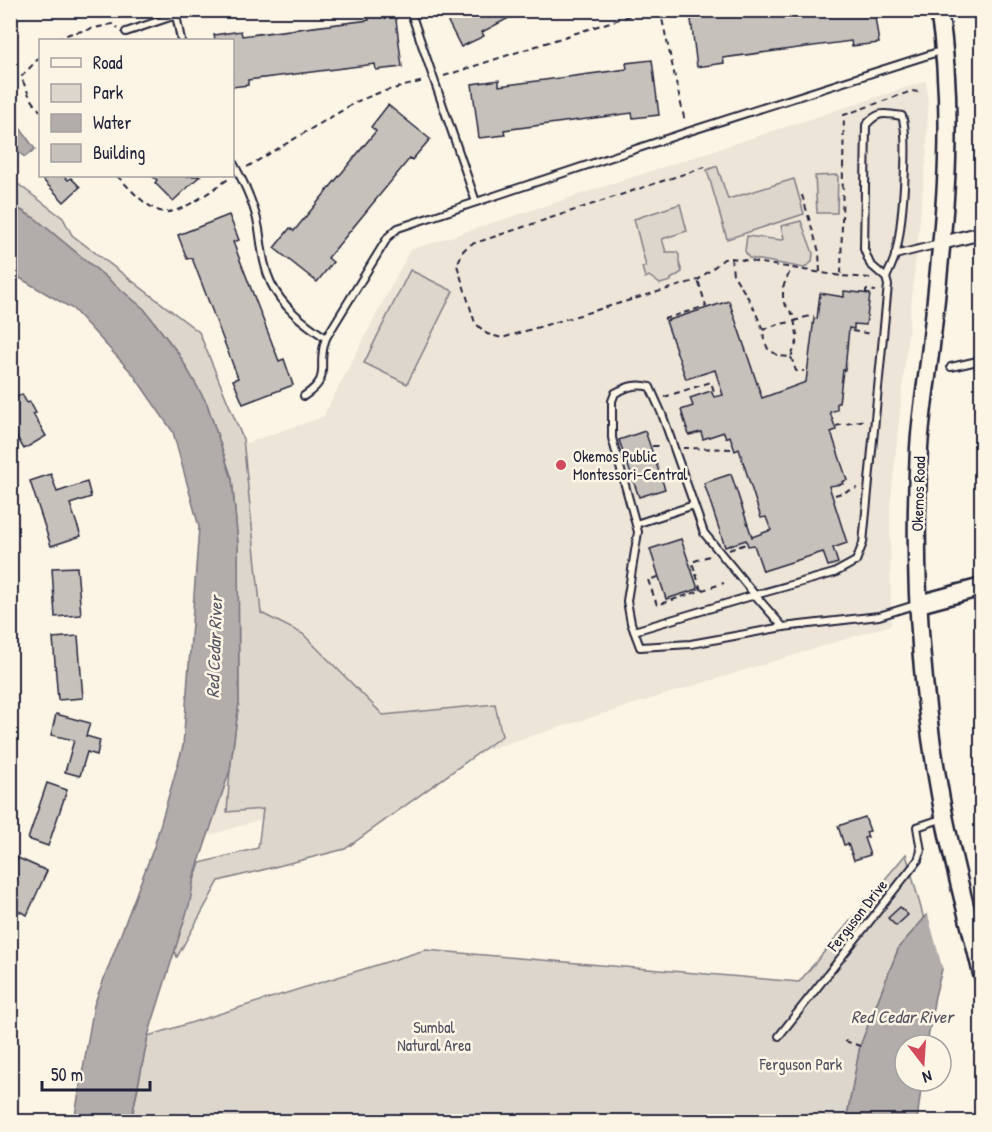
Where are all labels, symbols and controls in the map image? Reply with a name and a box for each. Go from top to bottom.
legend [39,39,234,177]
text: Road [93,50,123,75]
text: Park [93,80,124,105]
text: Water [93,110,131,135]
text: Building [93,140,145,165]
place label: Okemos Public Montessori-Central [573,445,688,485]
street label: Okemos Road [906,456,930,532]
marker: Okemos Public Montessori-Central [554,458,568,472]
water label: Red Cedar River [200,593,228,698]
street label: Ferguson Drive [821,874,892,956]
water label: Red Cedar River [851,1004,955,1029]
park label: Sumbal Natural Area [397,1016,471,1056]
north arrow [893,1033,953,1093]
park label: Ferguson Park [759,1053,843,1075]
scale bar [42,1054,150,1092]
text: 50 m [51,1062,83,1087]
text: N [920,1066,935,1089]

